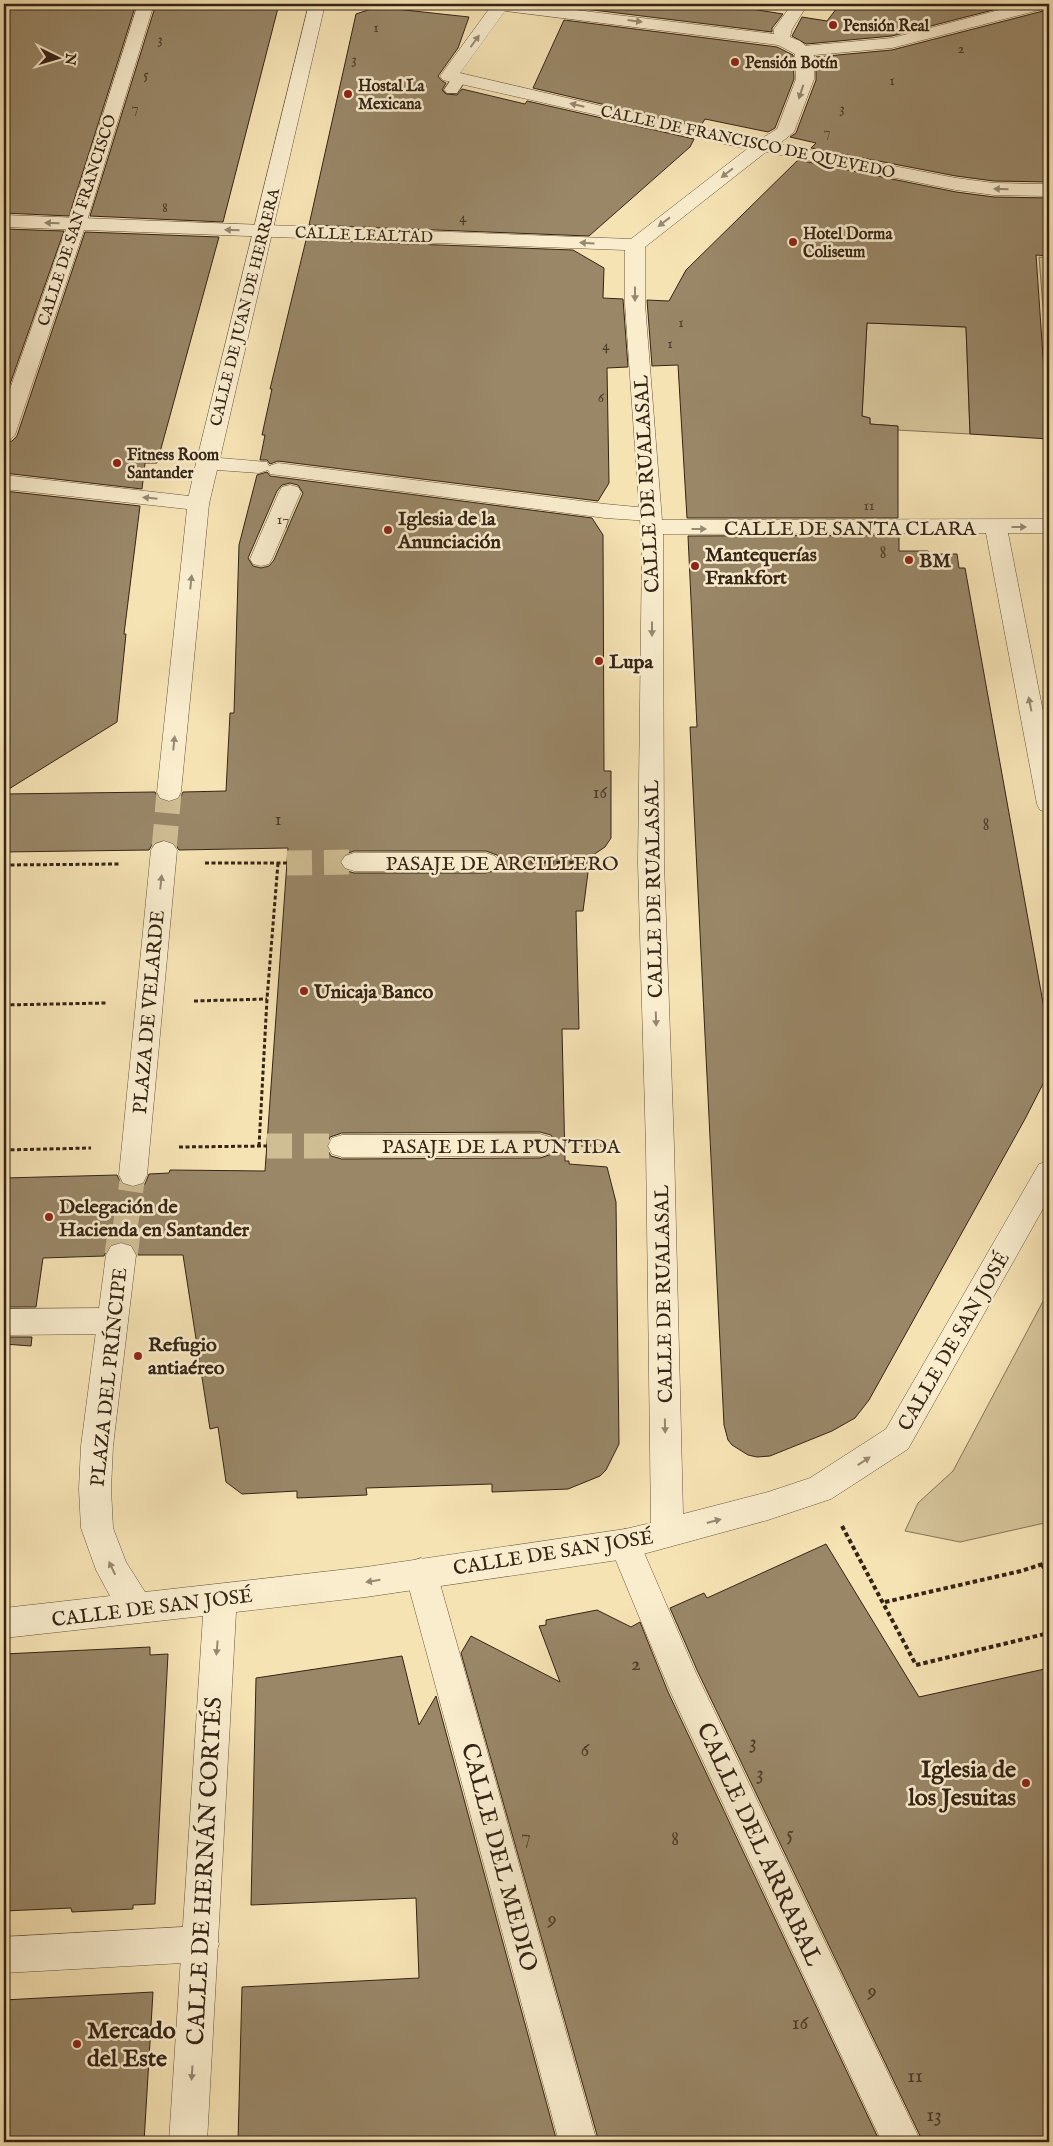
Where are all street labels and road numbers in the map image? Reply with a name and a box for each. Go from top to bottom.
street label: CALLE DE FRANCISCO DE QUEVEDO [599,102,897,184]
street label: CALLE DE SAN FRANCISCO [34,112,122,329]
street label: CALLE DE JUAN DE HERRERA [207,185,286,429]
street label: CALLE LEALTAD [294,224,434,248]
street label: CALLE DE RUALASAL [629,374,666,594]
street label: CALLE DE SANTA CLARA [724,517,977,542]
street label: CALLE DE RUALASAL [640,779,669,998]
street label: PASAJE DE ARCILLERO [385,852,619,877]
street label: PLAZA DE VELARDE [128,909,171,1115]
street label: PASAJE DE LA PUNTIDA [382,1135,621,1160]
street label: CALLE DE RUALASAL [650,1184,679,1403]
street label: CALLE DE SAN JOSÉ [893,1248,1016,1436]
street label: PLAZA DEL PRÍNCIPE [86,1266,133,1488]
street label: CALLE DE SAN JOSÉ [451,1525,655,1582]
street label: CALLE DE SAN JOSÉ [50,1584,254,1633]
street label: CALLE DE HERNÁN CORTÉS [181,1696,230,2046]
street label: CALLE DEL ARRABAL [689,1718,829,1972]
street label: CALLE DEL MEDIO [453,1740,544,1975]

